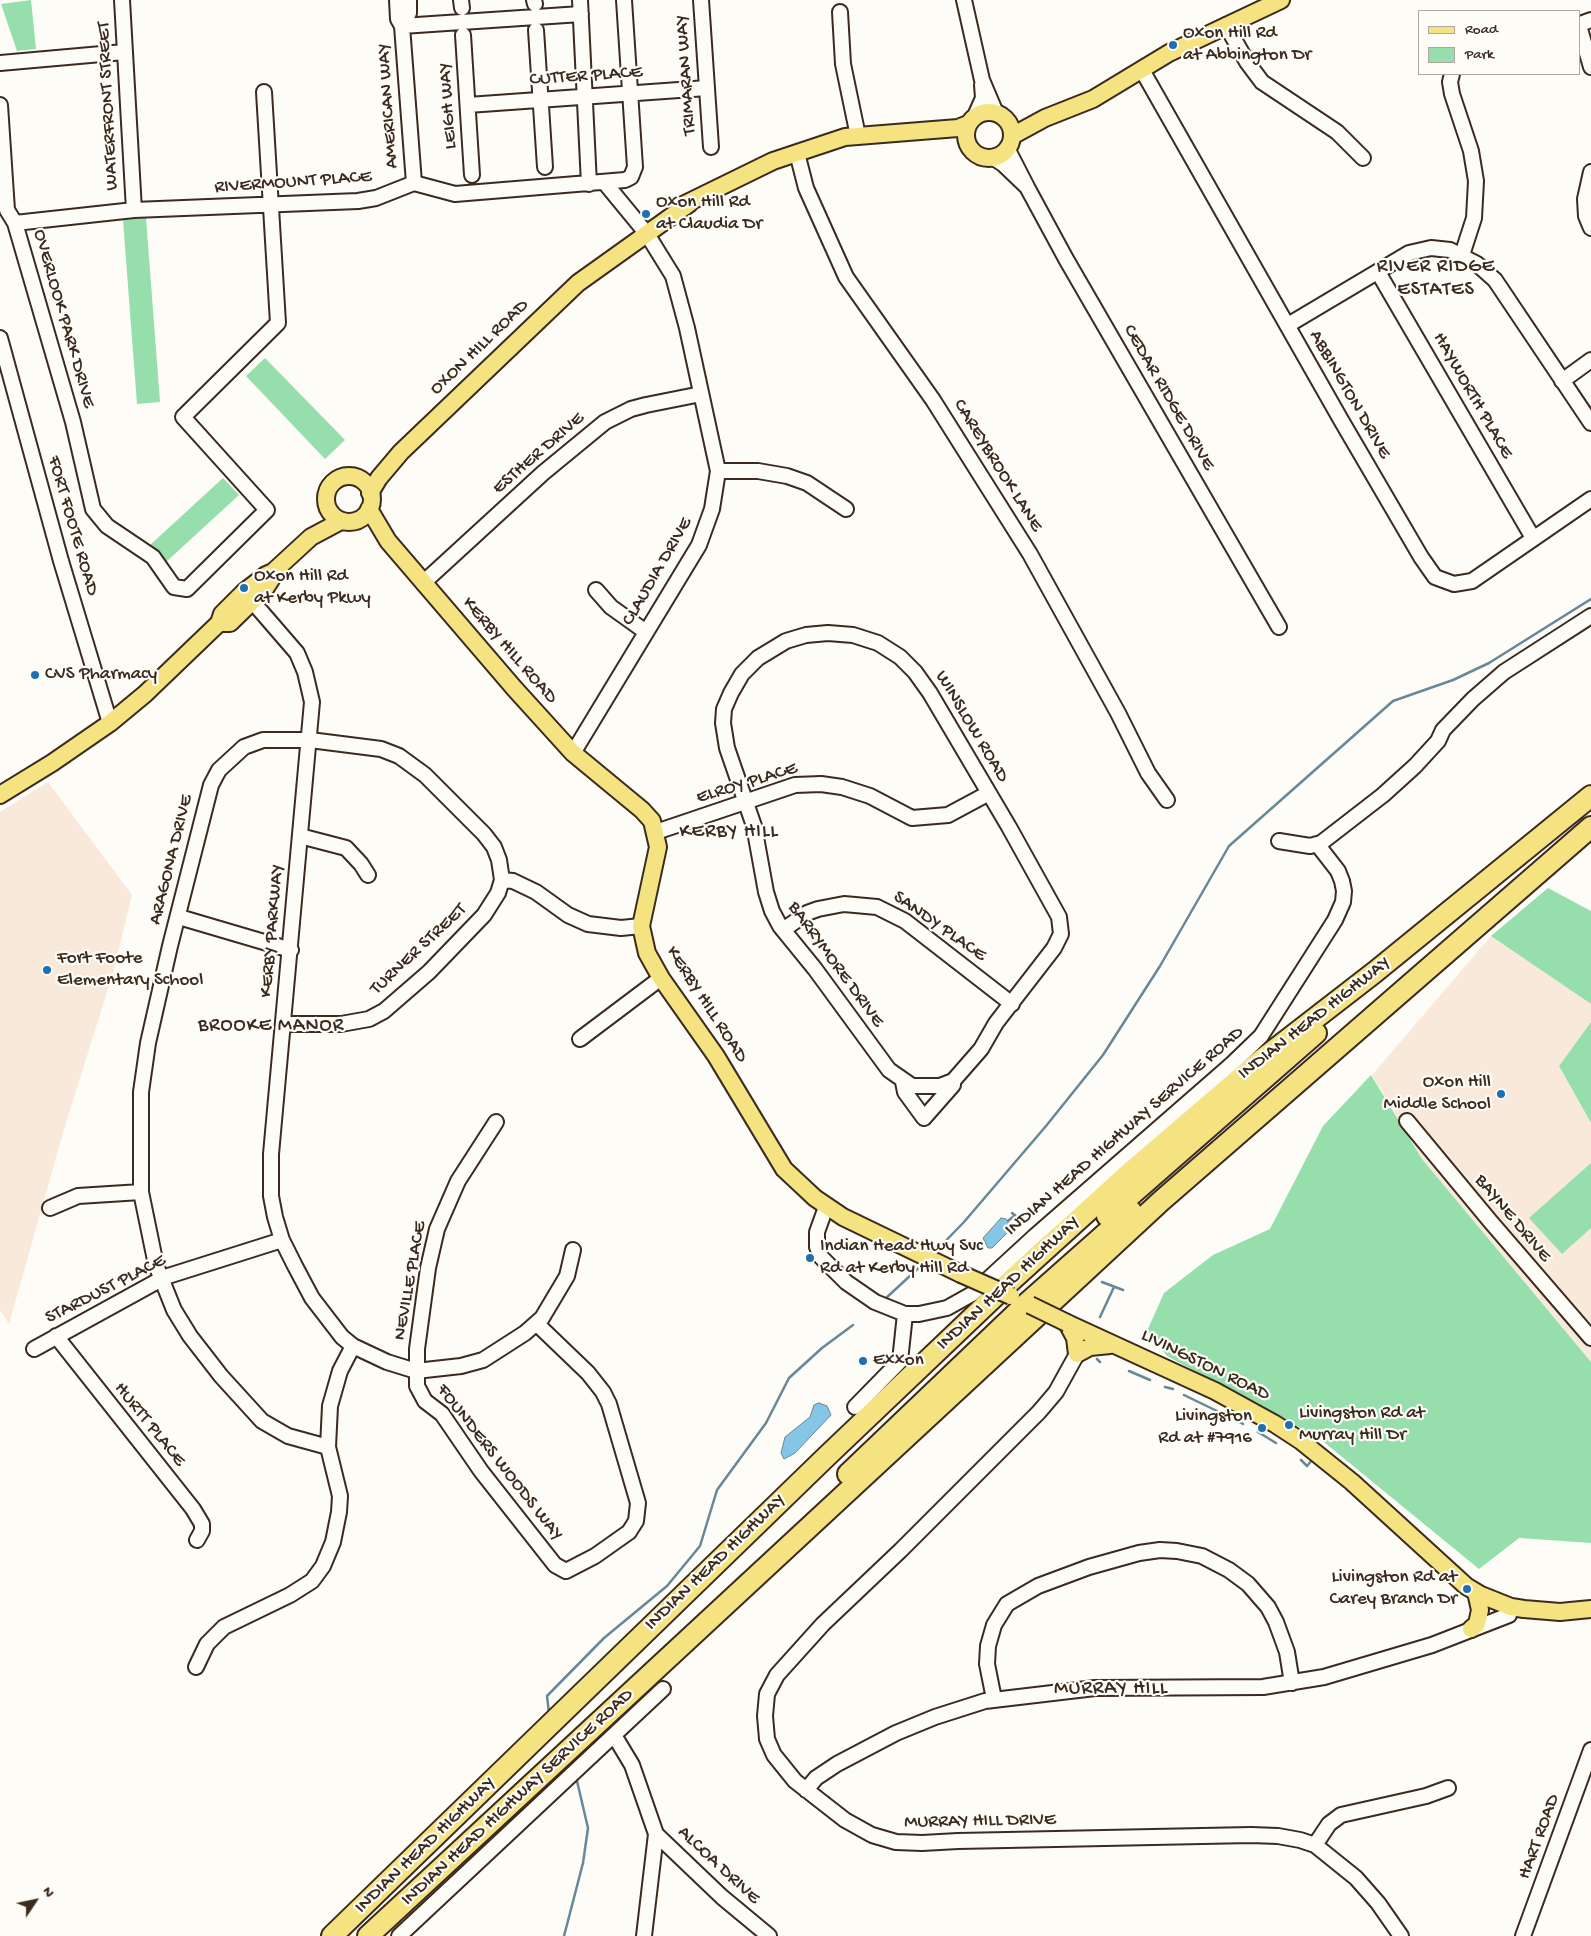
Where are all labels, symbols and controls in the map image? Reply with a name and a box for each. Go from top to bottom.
legend [1418,10,1581,75]
street label: TRIMARAN WAY [671,14,703,136]
street label: WATERFRONT STREET [93,21,125,191]
text: Road [1465,21,1498,39]
place label: Oxon Hill Rd at Abbington Dr [1183,23,1311,67]
marker: Oxon Hill Rd at Abbington Dr [1167,39,1179,51]
street label: AMERICAN WAY [373,43,405,169]
text: Park [1465,46,1494,64]
street label: LEIGH WAY [435,62,463,150]
street label: CUTTER PLACE [529,62,643,92]
street label: RIVERMOUNT PLACE [214,166,372,200]
place label: Oxon Hill Rd at Claudia Dr [656,192,762,236]
marker: Oxon Hill Rd at Claudia Dr [640,208,652,220]
street label: OVERLOOK PARK DRIVE [27,227,99,411]
district label: RIVER RIDGE ESTATES [1375,256,1497,303]
street label: OXON HILL ROAD [426,295,534,401]
street label: CEDAR RIDGE DRIVE [1117,321,1219,475]
street label: ABBINGTON DRIVE [1303,327,1395,463]
street label: HAYWORTH PLACE [1427,329,1517,463]
street label: CAREYBROOK LANE [947,395,1047,537]
street label: ESTHER DRIVE [488,408,590,500]
street label: FORT FOOTE ROAD [41,454,103,598]
street label: CLAUDIA DRIVE [618,514,698,630]
place label: Oxon Hill Rd at Kerby Pkwy [254,566,371,610]
marker: Oxon Hill Rd at Kerby Pkwy [238,582,250,594]
street label: KERBY HILL ROAD [456,593,562,709]
place label: CVS Pharmacy [45,664,157,686]
street label: WINSLOW ROAD [929,667,1013,787]
marker: CVS Pharmacy [29,669,41,681]
street label: ELROY PLACE [694,758,800,810]
street label: ARAGONA DRIVE [145,793,199,927]
district label: KERBY HILL [678,821,780,845]
street label: KERBY PARKWAY [256,863,290,999]
street label: SANDY PLACE [888,886,990,968]
street label: BARRYMORE DRIVE [782,898,888,1032]
street label: TURNER STREET [366,899,472,1001]
street label: KERBY HILL ROAD [660,943,752,1067]
place label: Fort Foote Elementary School [57,948,203,992]
street label: INDIAN HEAD HIGHWAY [1234,952,1396,1086]
marker: Fort Foote Elementary School [41,964,53,976]
district label: BROOKE MANOR [196,1015,346,1039]
street label: INDIAN HEAD HIGHWAY SERVICE ROAD [1001,1022,1249,1242]
place label: Oxon Hill Middle School [1384,1072,1491,1116]
marker: Oxon Hill Middle School [1495,1088,1507,1100]
street label: BAYNE DRIVE [1469,1170,1555,1268]
street label: INDIAN HEAD HIGHWAY [933,1212,1085,1356]
street label: NEVILLE PLACE [389,1220,433,1342]
place label: Indian Head Hwy Svc Rd at Kerby Hill Rd [820,1236,983,1280]
street label: STARDUST PLACE [42,1250,170,1330]
marker: Indian Head Hwy Svc Rd at Kerby Hill Rd [804,1252,816,1264]
street label: LIVINGSTON ROAD [1137,1325,1273,1407]
place label: Exxon [873,1350,924,1372]
marker: Exxon [857,1355,869,1367]
street label: HURTT PLACE [108,1378,190,1472]
street label: FOUNDERS WOODS WAY [431,1380,567,1546]
place label: Livingston Rd at Murray Hill Dr [1299,1403,1424,1447]
place label: Livingston Rd at #7916 [1158,1406,1252,1450]
marker: Livingston Rd at Murray Hill Dr [1283,1419,1295,1431]
marker: Livingston Rd at #7916 [1256,1422,1268,1434]
street label: INDIAN HEAD HIGHWAY [641,1490,791,1636]
place label: Livingston Rd at Carey Branch Dr [1329,1567,1457,1611]
marker: Livingston Rd at Carey Branch Dr [1461,1583,1473,1595]
district label: MURRAY HILL [1053,1678,1169,1702]
street label: INDIAN HEAD HIGHWAY SERVICE ROAD [397,1684,639,1912]
street label: INDIAN HEAD HIGHWAY [351,1773,501,1919]
street label: HART ROAD [1514,1791,1566,1883]
street label: MURRAY HILL DRIVE [904,1809,1056,1835]
street label: ALCOA DRIVE [672,1822,764,1910]
north arrow [10,1876,60,1926]
text: N [38,1884,57,1901]

